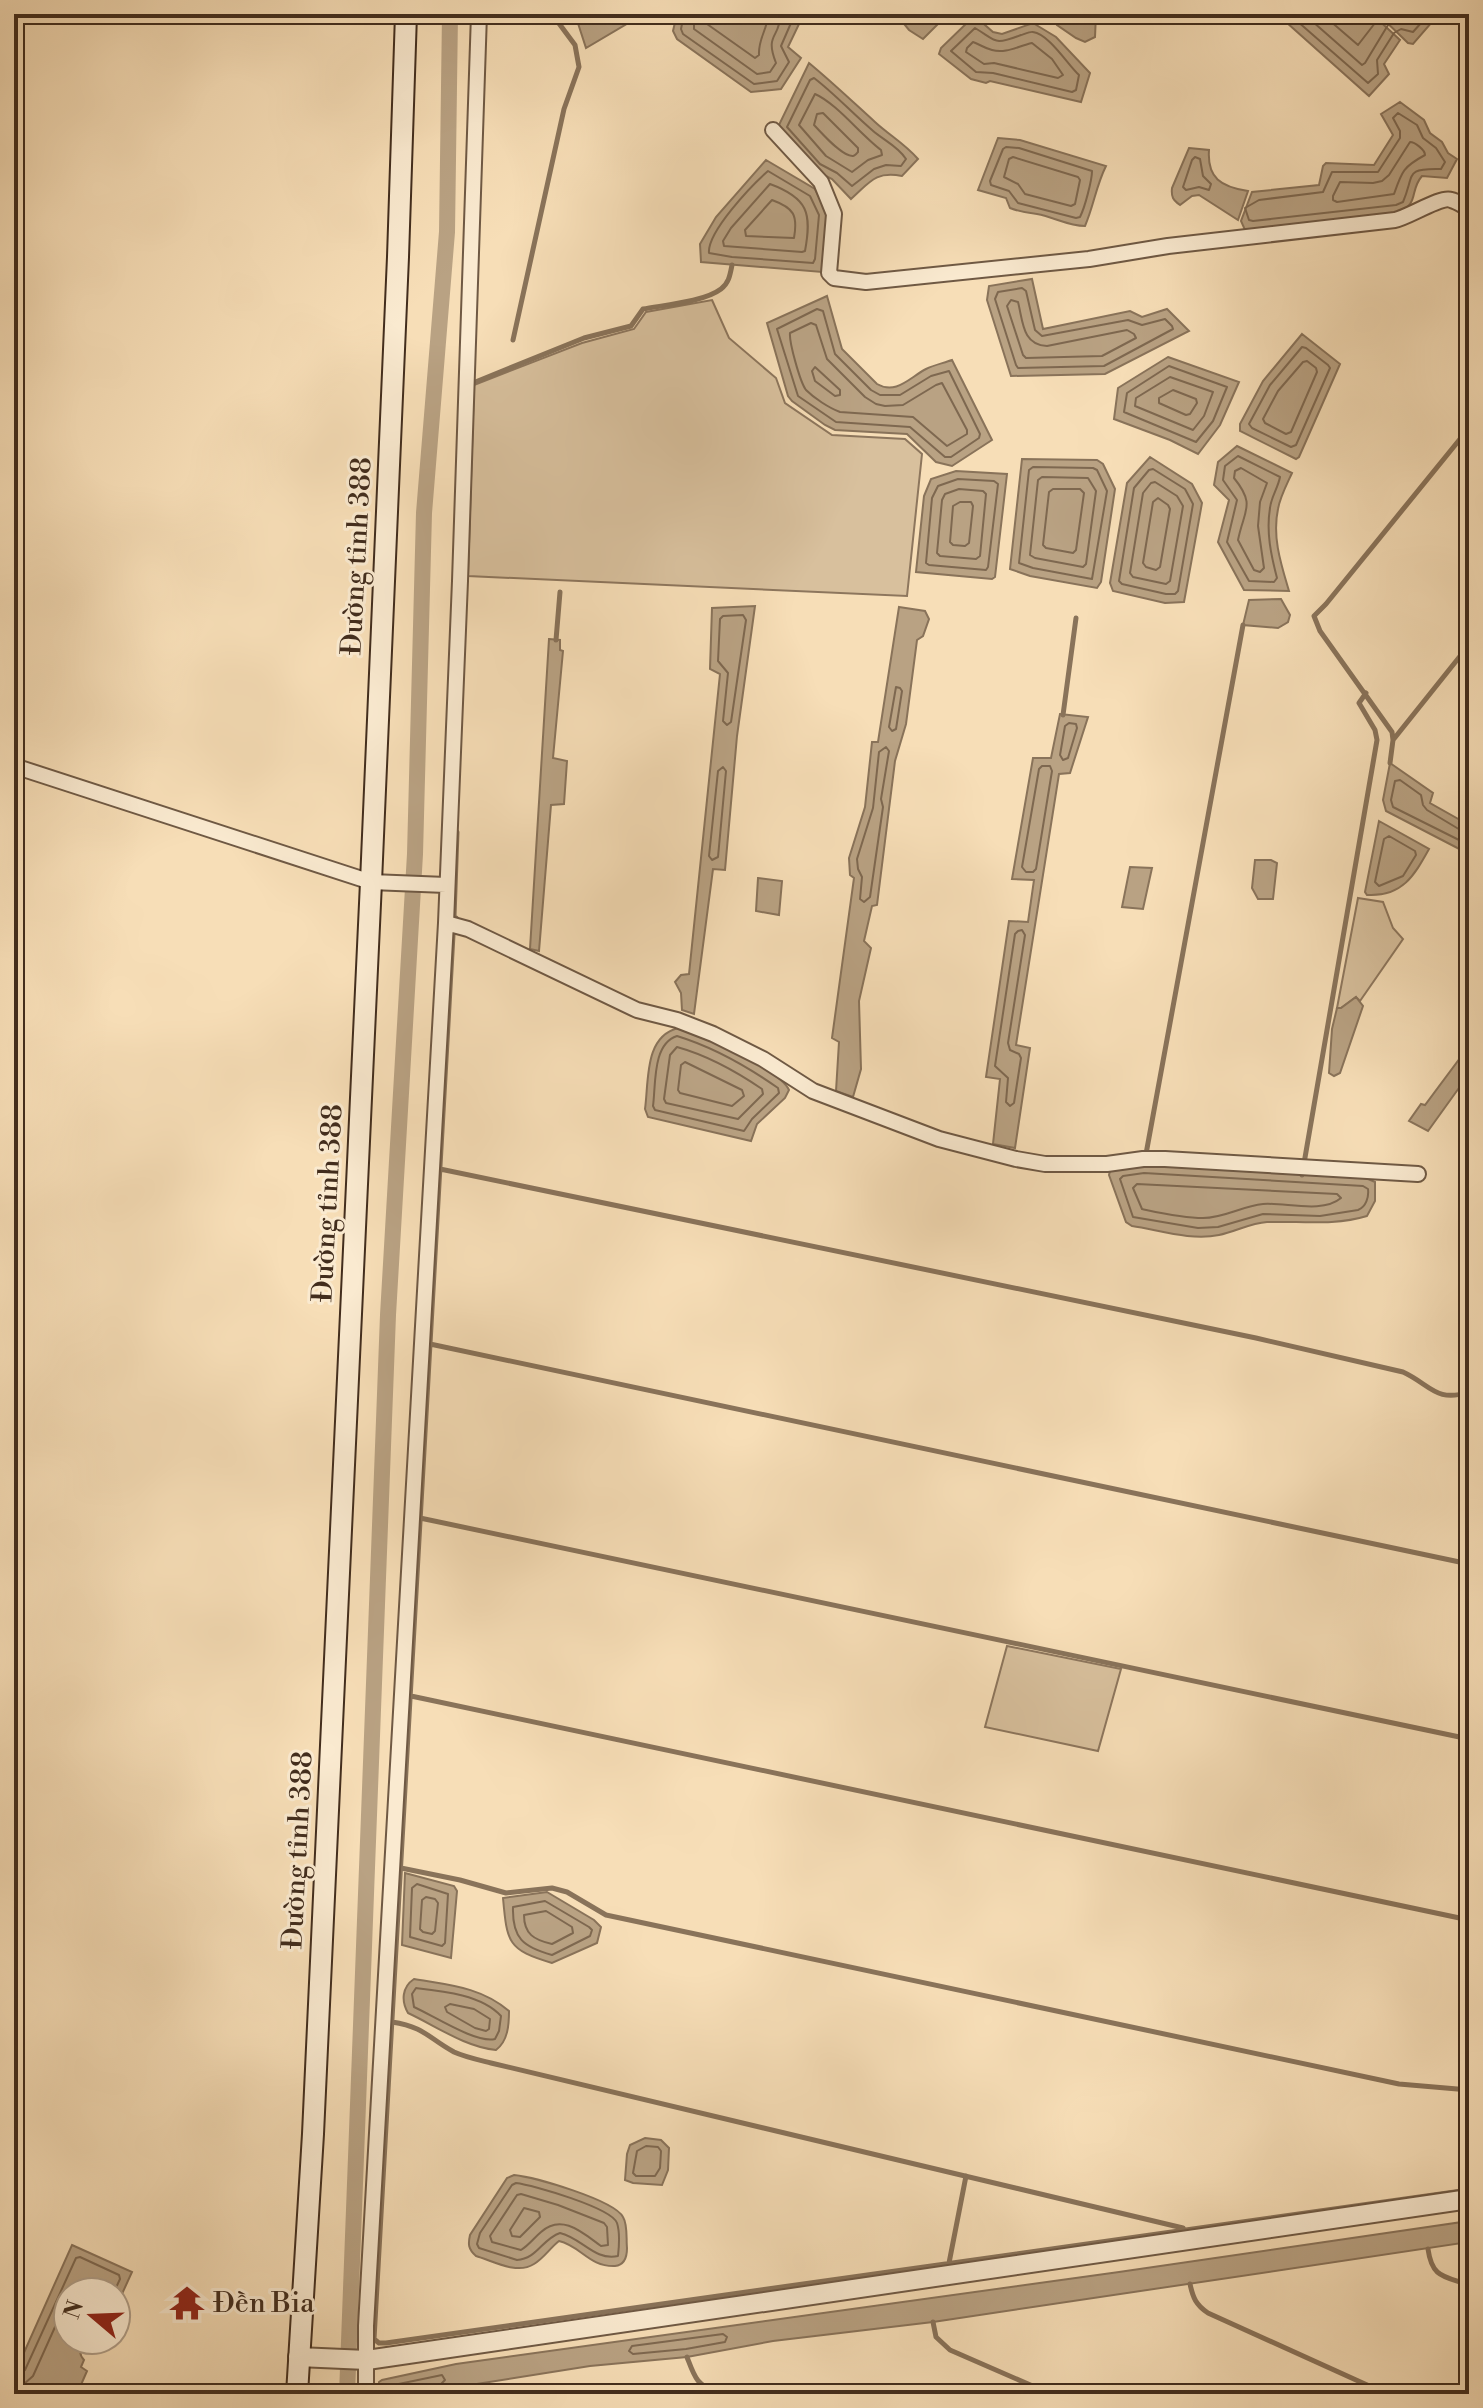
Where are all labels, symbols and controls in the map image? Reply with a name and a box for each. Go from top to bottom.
street label: Đường tỉnh 388 [334,456,380,656]
street label: Đường tỉnh 388 [305,1103,351,1303]
street label: Đường tỉnh 388 [275,1750,321,1950]
north arrow [52,2276,132,2356]
temple icon: Đền Bia [168,2284,206,2322]
place label: Đền Bia [213,2286,315,2321]
text: N [59,2297,90,2323]

